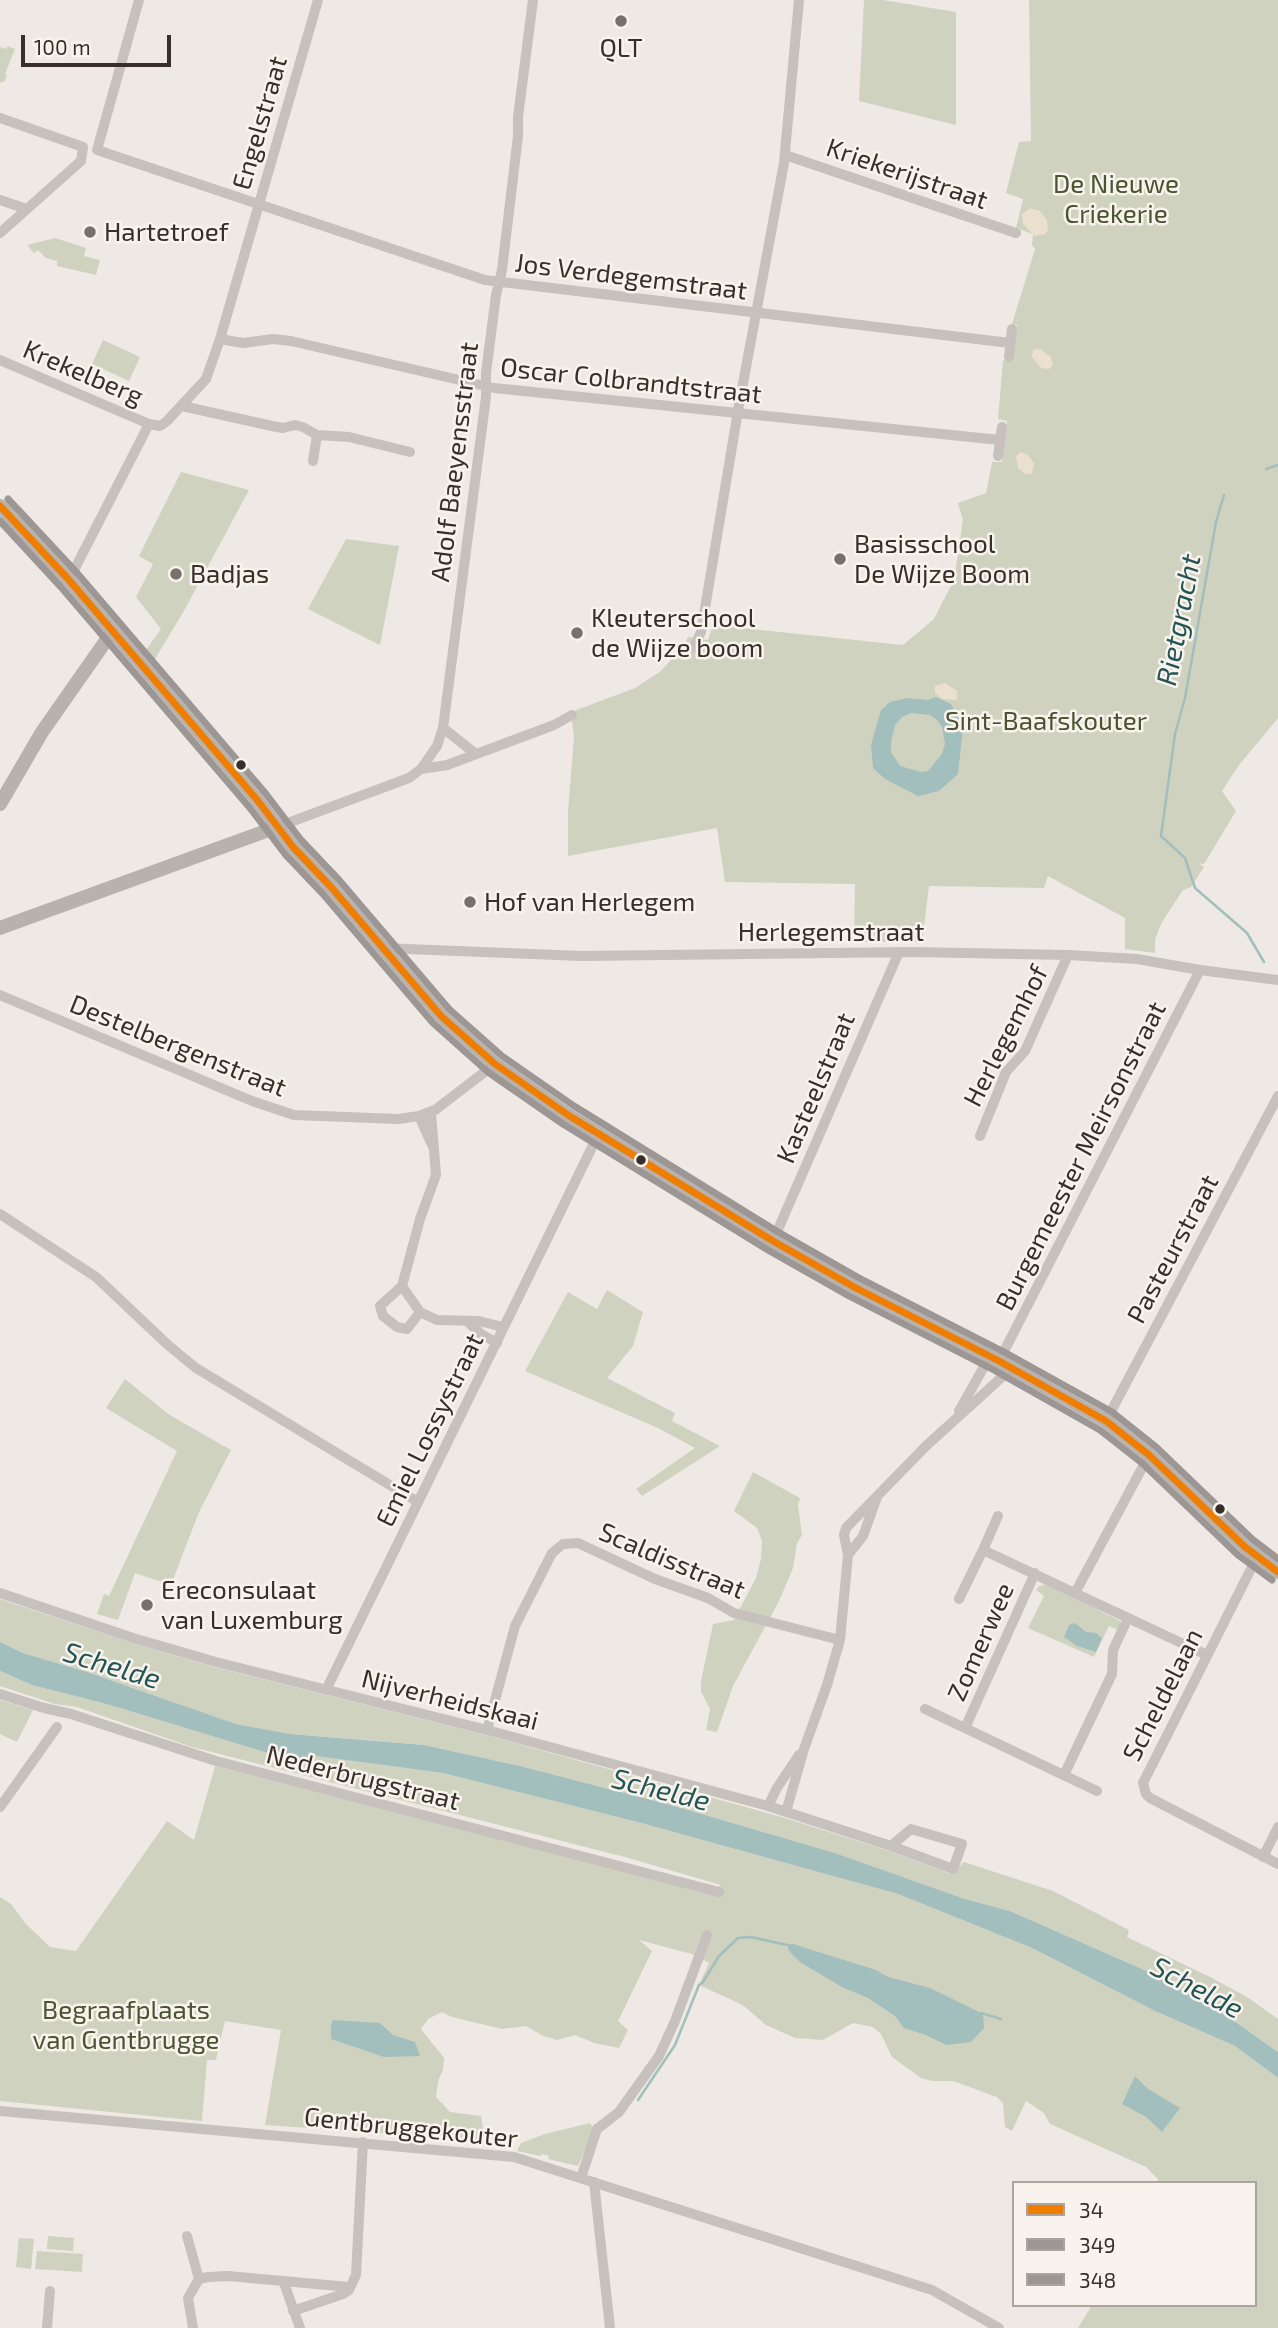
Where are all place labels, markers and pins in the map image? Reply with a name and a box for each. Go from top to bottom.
marker: QLT [613,13,629,29]
place label: QLT [599,32,643,64]
place label: Hartetroef [104,216,229,248]
marker: Hartetroef [82,224,98,240]
place label: Basisschool De Wijze Boom [854,528,1030,590]
marker: Basisschool De Wijze Boom [832,551,848,567]
place label: Badjas [190,558,269,590]
marker: Badjas [168,566,184,582]
place label: Kleuterschool de Wijze boom [591,602,763,664]
marker: Kleuterschool de Wijze boom [569,625,585,641]
unlabelled marker [234,758,248,772]
place label: Hof van Herlegem [484,886,695,918]
marker: Hof van Herlegem [462,894,478,910]
unlabelled marker [634,1153,648,1167]
unlabelled marker [1213,1502,1227,1516]
place label: Ereconsulaat van Luxemburg [161,1574,343,1636]
marker: Ereconsulaat van Luxemburg [139,1597,155,1613]

